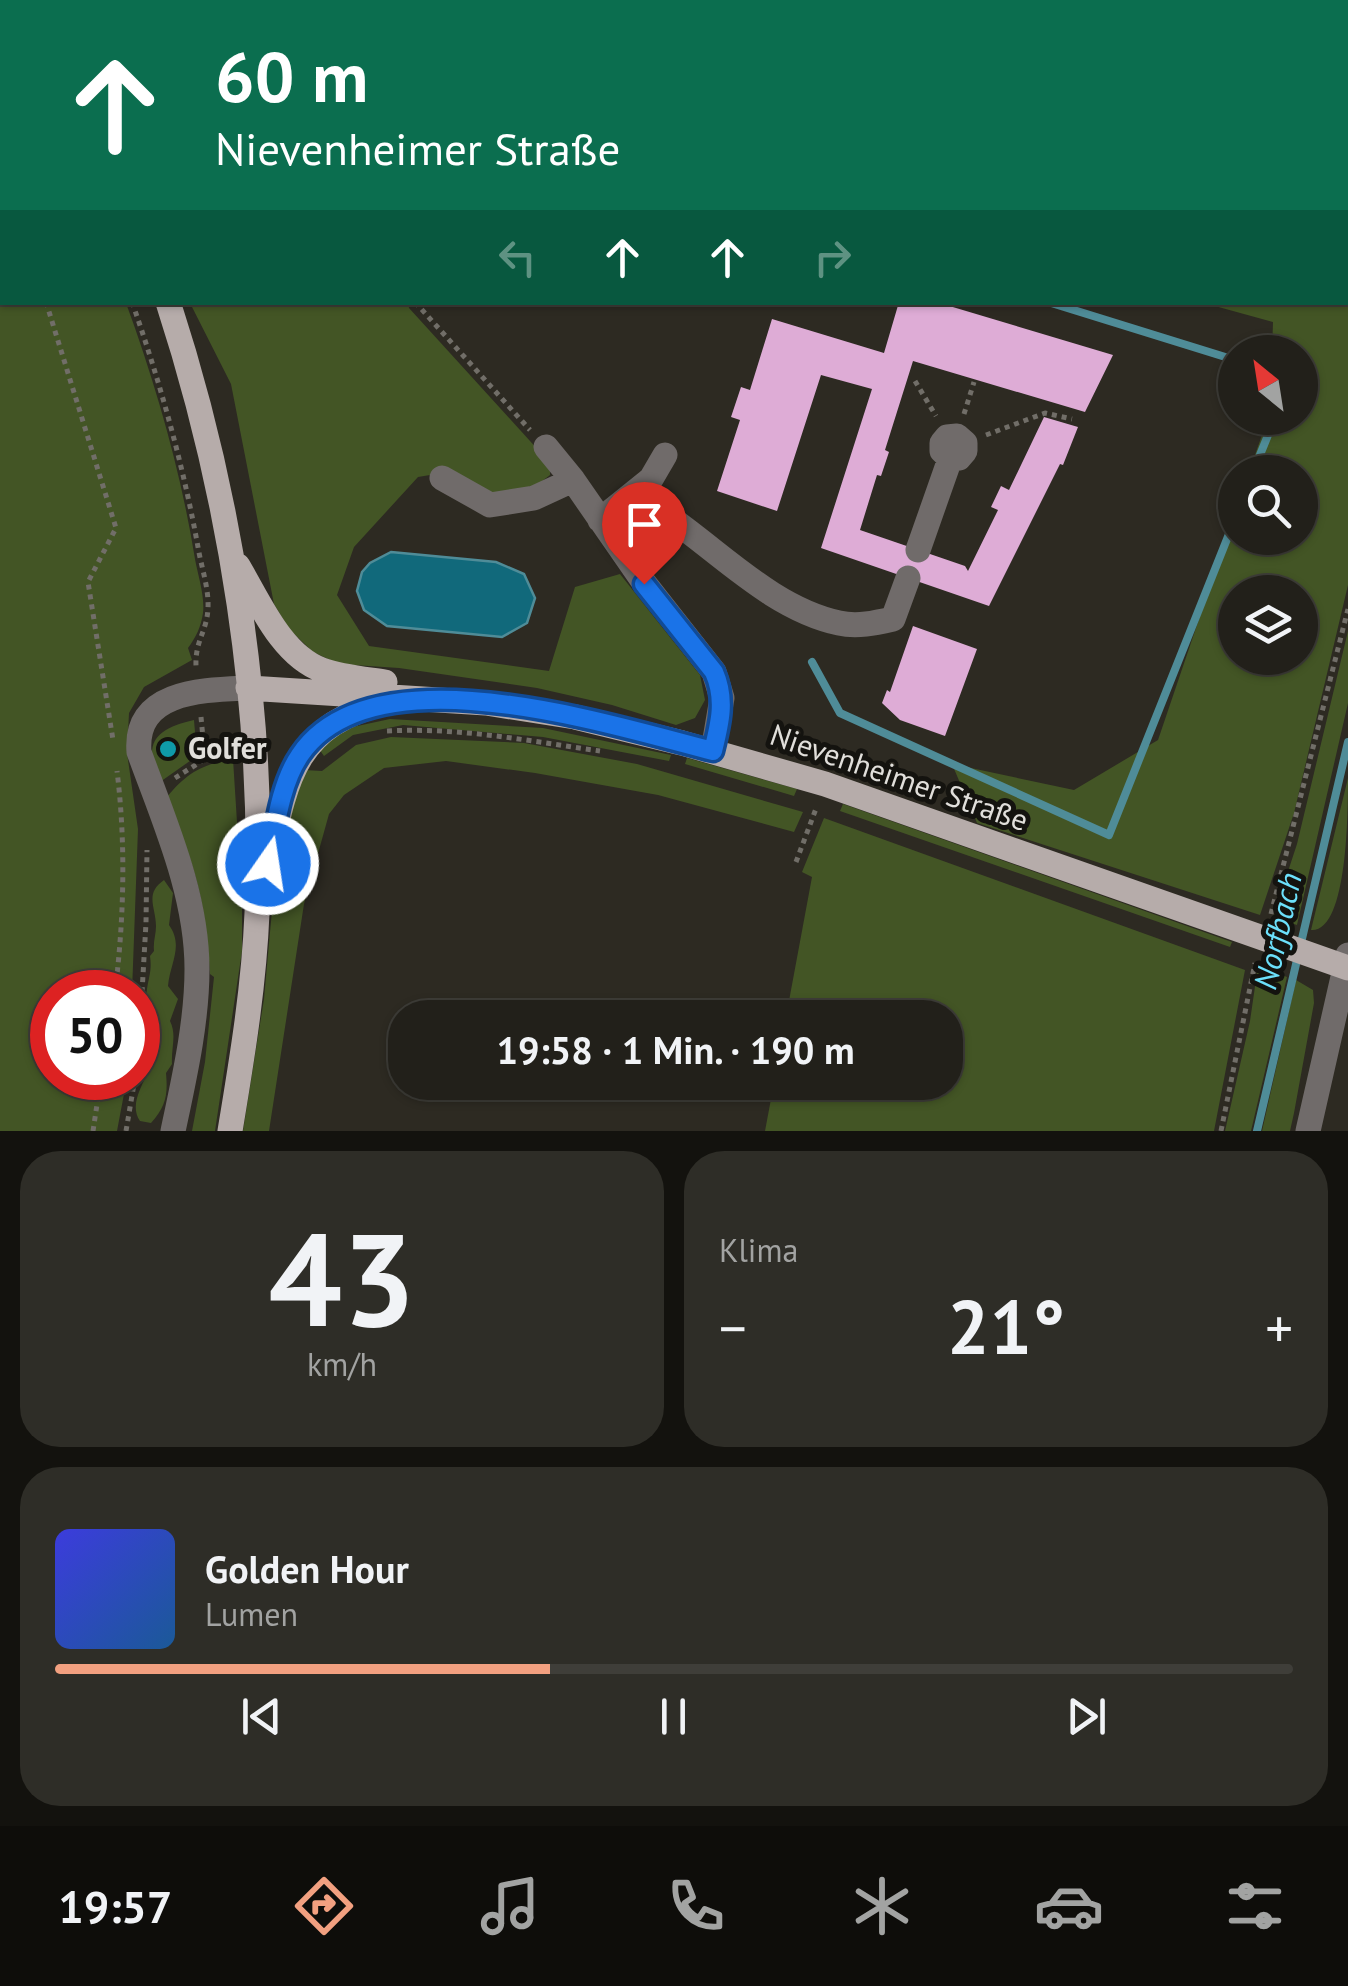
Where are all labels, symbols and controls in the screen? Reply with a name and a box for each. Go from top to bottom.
text: 60 m [215,31,368,121]
icon: ahead [50,40,180,170]
text: Nievenheimer Straße [215,119,620,177]
icon: left [490,230,545,285]
icon: ahead [595,230,650,285]
icon: ahead [700,230,755,285]
icon: right [805,230,860,285]
north arrow [1218,335,1318,435]
map controls [1218,335,1318,675]
button: search [1218,455,1318,555]
pin [602,482,687,585]
icon: arrive [617,497,672,552]
button: layers [1218,575,1318,675]
street label: Nievenheimer Straße [765,714,1034,839]
place label: Golfer [188,728,267,767]
marker: Golfer [157,738,179,760]
position arrow [216,812,320,916]
water label: Norfbach [1243,868,1311,993]
speed limit sign: 50 [30,970,160,1100]
text: 19:58 · 1 Min. · 190 m [496,1025,855,1074]
text: 43 [268,1194,416,1362]
text: Klima [719,1229,798,1271]
text: 21° [947,1278,1065,1375]
text: − [719,1292,747,1363]
text: + [1265,1292,1293,1363]
text: km/h [307,1343,377,1385]
text: Golden Hour [205,1544,409,1593]
text: Lumen [205,1593,298,1635]
icon: previous [234,1689,289,1744]
icon: pause [646,1689,701,1744]
icon: next [1059,1689,1114,1744]
icon: directions [289,1871,359,1941]
icon: music [475,1871,545,1941]
icon: phone [661,1871,731,1941]
icon: climate [847,1871,917,1941]
icon: car [1034,1871,1104,1941]
icon: filters [1220,1871,1290,1941]
text: 19:57 [58,1877,172,1935]

